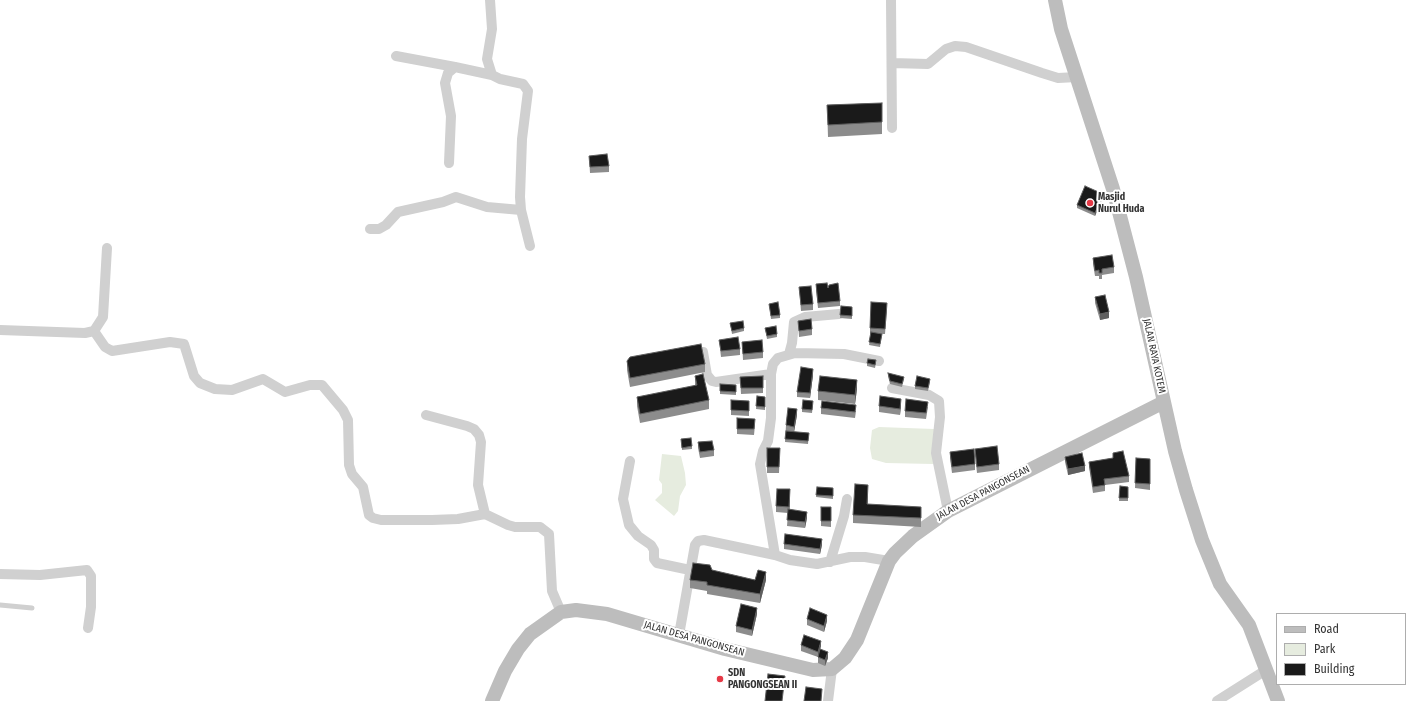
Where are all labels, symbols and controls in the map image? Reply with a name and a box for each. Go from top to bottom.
place label: Masjid Nurul Huda [1098,191,1144,214]
marker: Masjid Nurul Huda [1085,198,1095,208]
street label: JALAN RAYA KOTEM [1140,318,1168,394]
street label: JALAN DESA PANGONSEAN [934,463,1032,523]
legend [1276,613,1406,685]
street label: JALAN DESA PANGONSEAN [642,619,746,659]
text: Road [1314,622,1339,636]
text: Park [1314,642,1335,656]
text: Building [1314,662,1354,676]
place label: SDN PANGONGSEAN II [728,667,797,690]
marker: SDN PANGONGSEAN II [715,674,725,684]

